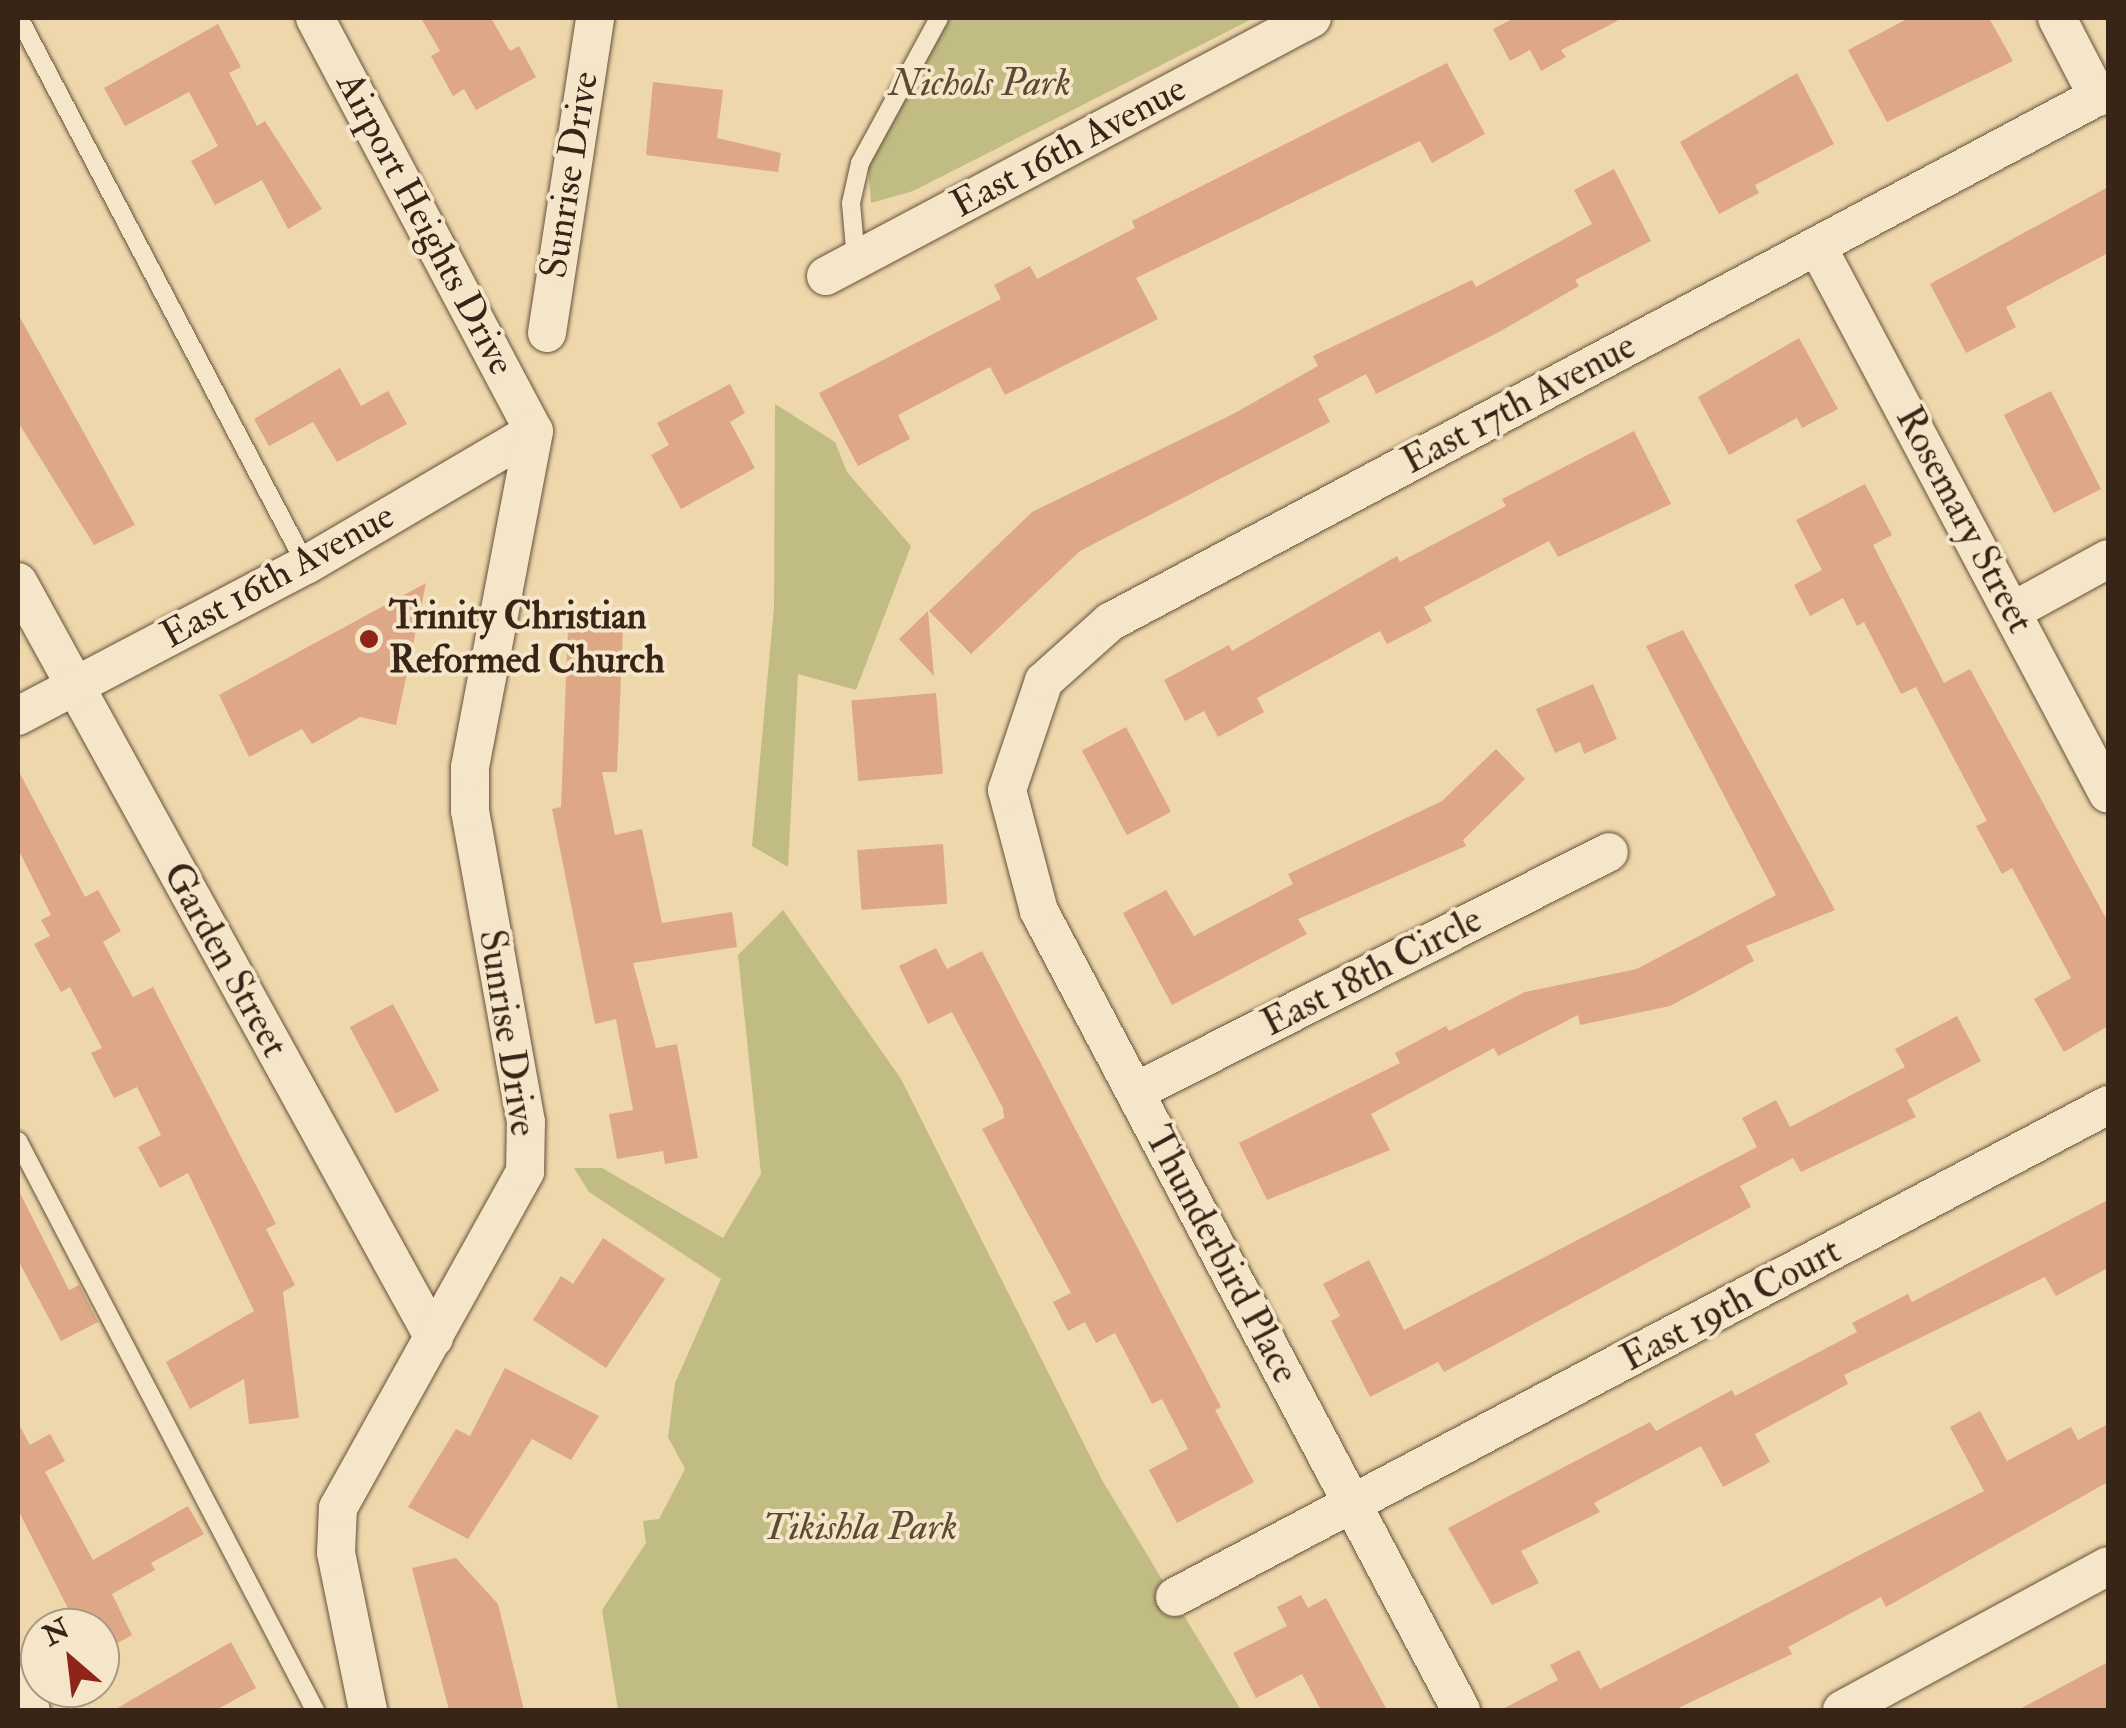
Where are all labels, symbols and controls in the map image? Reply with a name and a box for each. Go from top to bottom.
park label: Nichols Park [889,61,1071,107]
street label: Airport Heights Drive [326,65,524,383]
street label: East 16th Avenue [944,66,1194,228]
street label: Sunrise Drive [531,69,609,281]
street label: East 17th Avenue [1395,323,1643,485]
street label: Rosemary Street [1885,399,2043,641]
street label: East 16th Avenue [154,493,402,659]
place label: Trinity Christian Reformed Church [389,594,665,684]
marker: Trinity Christian Reformed Church [358,628,380,650]
street label: Garden Street [153,855,297,1065]
street label: East 18th Circle [1255,897,1489,1047]
street label: Sunrise Drive [468,927,546,1139]
street label: Thunderbird Place [1134,1119,1308,1391]
street label: East 19th Court [1614,1228,1848,1382]
park label: Tikishla Park [762,1505,958,1551]
north arrow [20,1608,120,1708]
text: N [37,1612,76,1654]

